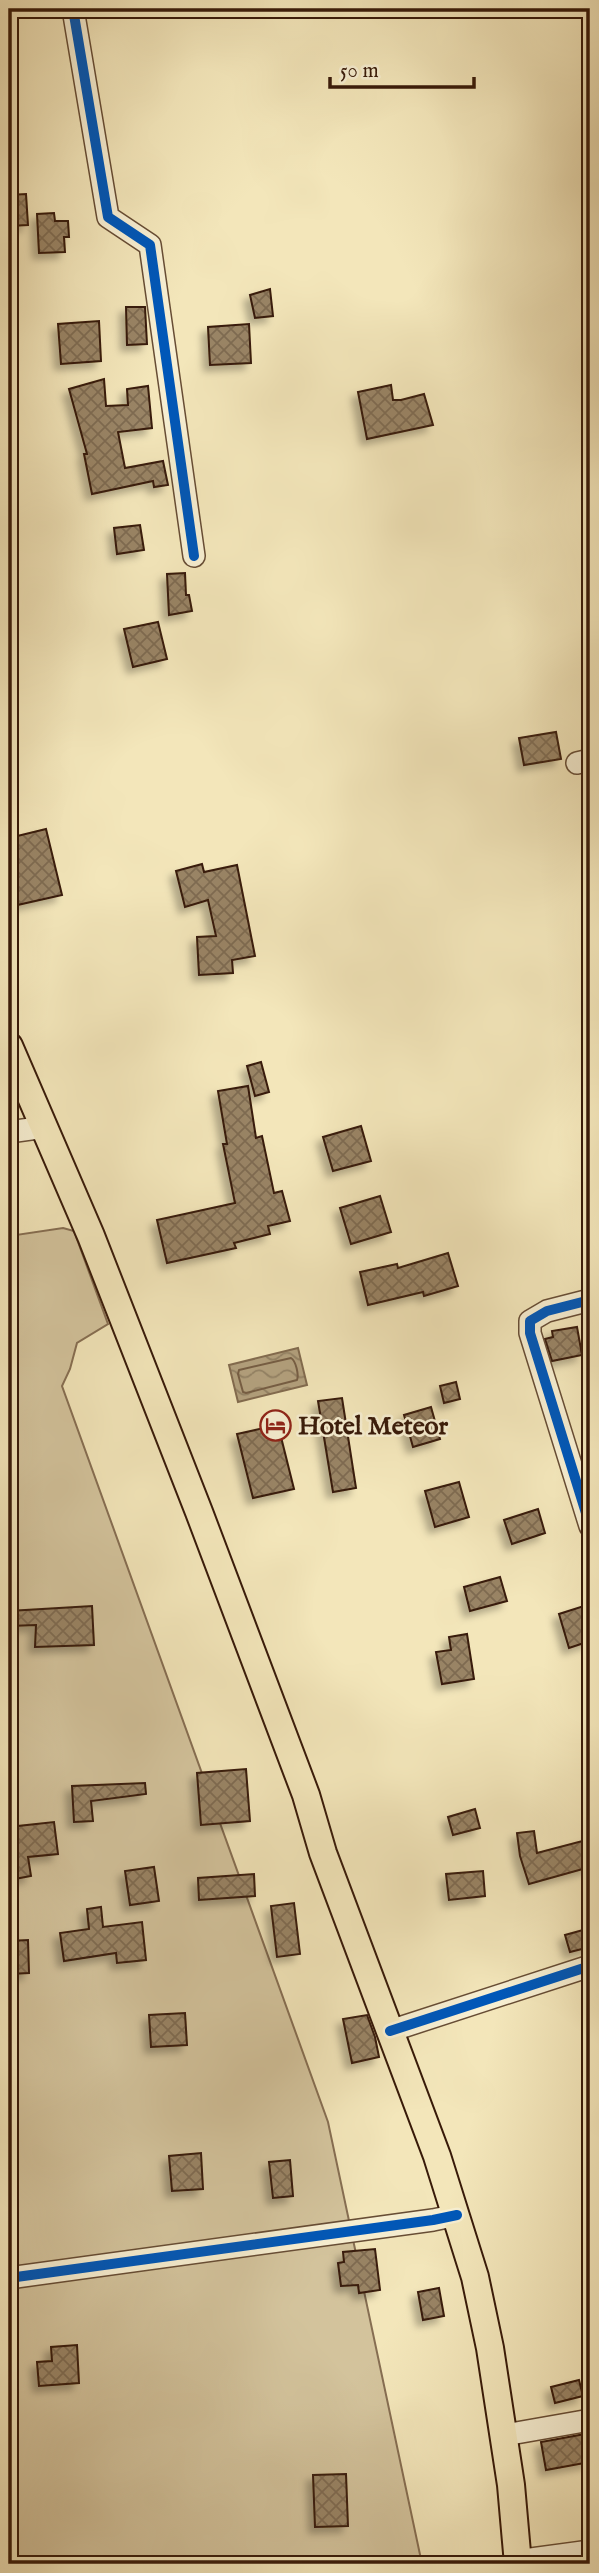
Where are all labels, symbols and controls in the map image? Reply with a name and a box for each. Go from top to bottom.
scale bar [330,46,473,90]
text: 50 m [340,58,379,85]
hotel icon: Hotel Meteor [258,1409,292,1443]
place label: Hotel Meteor [298,1410,449,1443]

